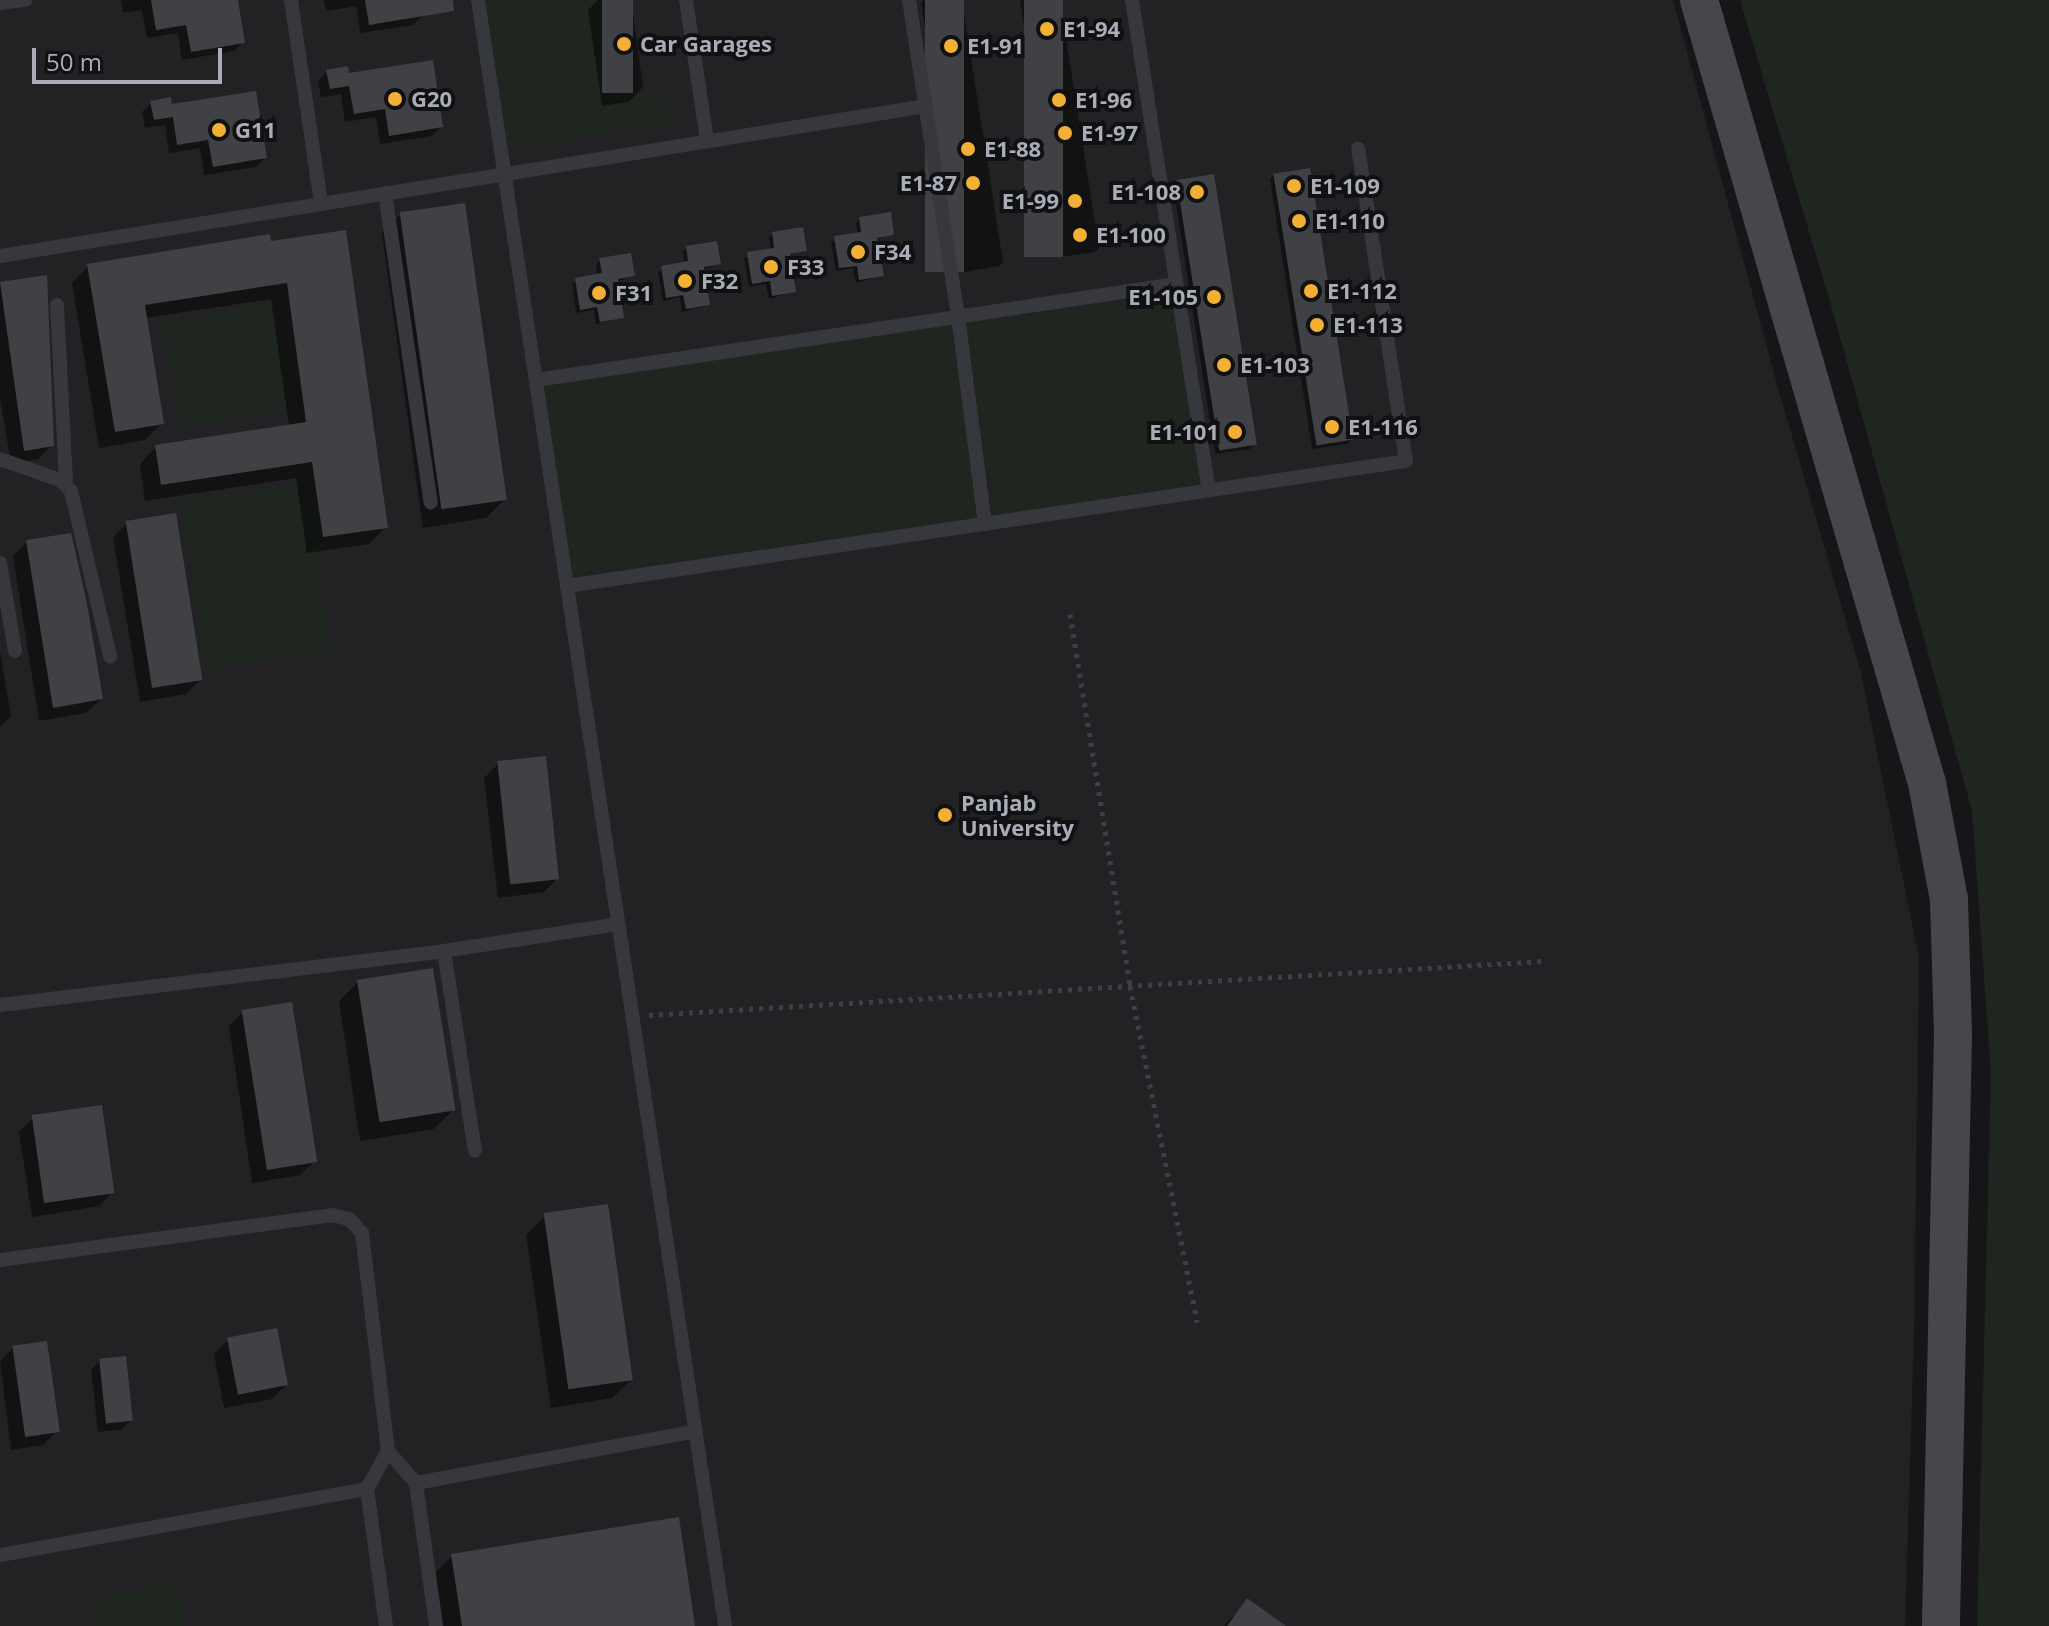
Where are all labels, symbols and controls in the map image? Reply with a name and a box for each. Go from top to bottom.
place label: E1-94 [1063,16,1120,42]
marker: E1-94 [1038,20,1056,38]
place label: Car Garages [640,31,772,57]
scale bar [36,32,226,82]
place label: E1-91 [967,33,1024,59]
marker: Car Garages [615,35,633,53]
marker: E1-91 [942,37,960,55]
text: 50 m [46,45,102,78]
place label: G20 [411,86,452,112]
place label: E1-96 [1075,87,1132,113]
marker: G20 [386,90,404,108]
marker: E1-96 [1050,91,1068,109]
place label: G11 [235,117,276,143]
place label: E1-97 [1081,120,1138,146]
marker: G11 [210,121,228,139]
marker: E1-97 [1056,124,1074,142]
place label: E1-88 [984,136,1041,162]
marker: E1-88 [959,140,977,158]
place label: E1-87 [900,170,957,196]
place label: E1-109 [1310,173,1380,199]
marker: E1-87 [964,174,982,192]
marker: E1-109 [1285,177,1303,195]
place label: E1-108 [1111,179,1181,205]
marker: E1-108 [1188,183,1206,201]
place label: E1-99 [1002,188,1059,214]
marker: E1-99 [1066,192,1084,210]
place label: E1-110 [1315,208,1385,234]
marker: E1-110 [1290,212,1308,230]
place label: E1-100 [1096,222,1166,248]
marker: E1-100 [1071,226,1089,244]
place label: F34 [874,239,911,265]
marker: F34 [849,243,867,261]
place label: F33 [787,254,824,280]
marker: F33 [762,258,780,276]
place label: F32 [701,268,738,294]
marker: F32 [676,272,694,290]
place label: E1-112 [1327,278,1397,304]
place label: F31 [615,280,652,306]
marker: E1-112 [1302,282,1320,300]
marker: F31 [590,284,608,302]
place label: E1-105 [1128,284,1198,310]
marker: E1-105 [1205,288,1223,306]
place label: E1-113 [1333,312,1403,338]
marker: E1-113 [1308,316,1326,334]
place label: E1-103 [1240,352,1310,378]
marker: E1-103 [1215,356,1233,374]
place label: E1-116 [1348,414,1418,440]
marker: E1-116 [1323,418,1341,436]
place label: E1-101 [1149,419,1219,445]
marker: E1-101 [1226,423,1244,441]
place label: Panjab University [961,789,1074,840]
marker: Panjab University [936,806,954,824]

